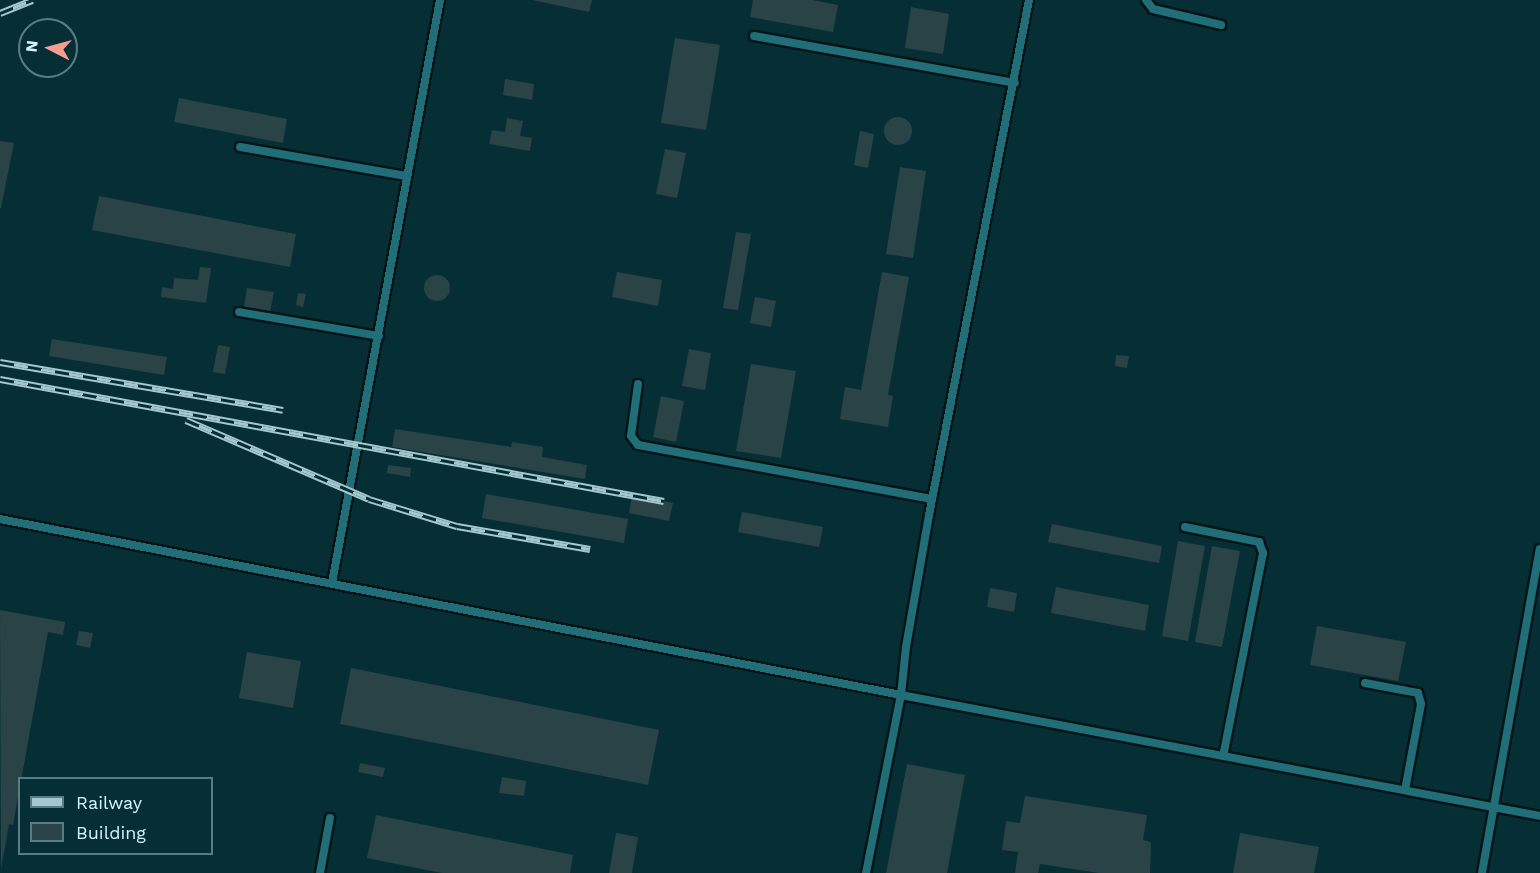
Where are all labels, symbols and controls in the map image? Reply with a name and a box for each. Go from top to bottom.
north arrow [18,18,78,78]
text: N [22,39,42,53]
legend [18,777,213,855]
text: Railway [76,792,142,813]
text: Building [76,822,146,843]

